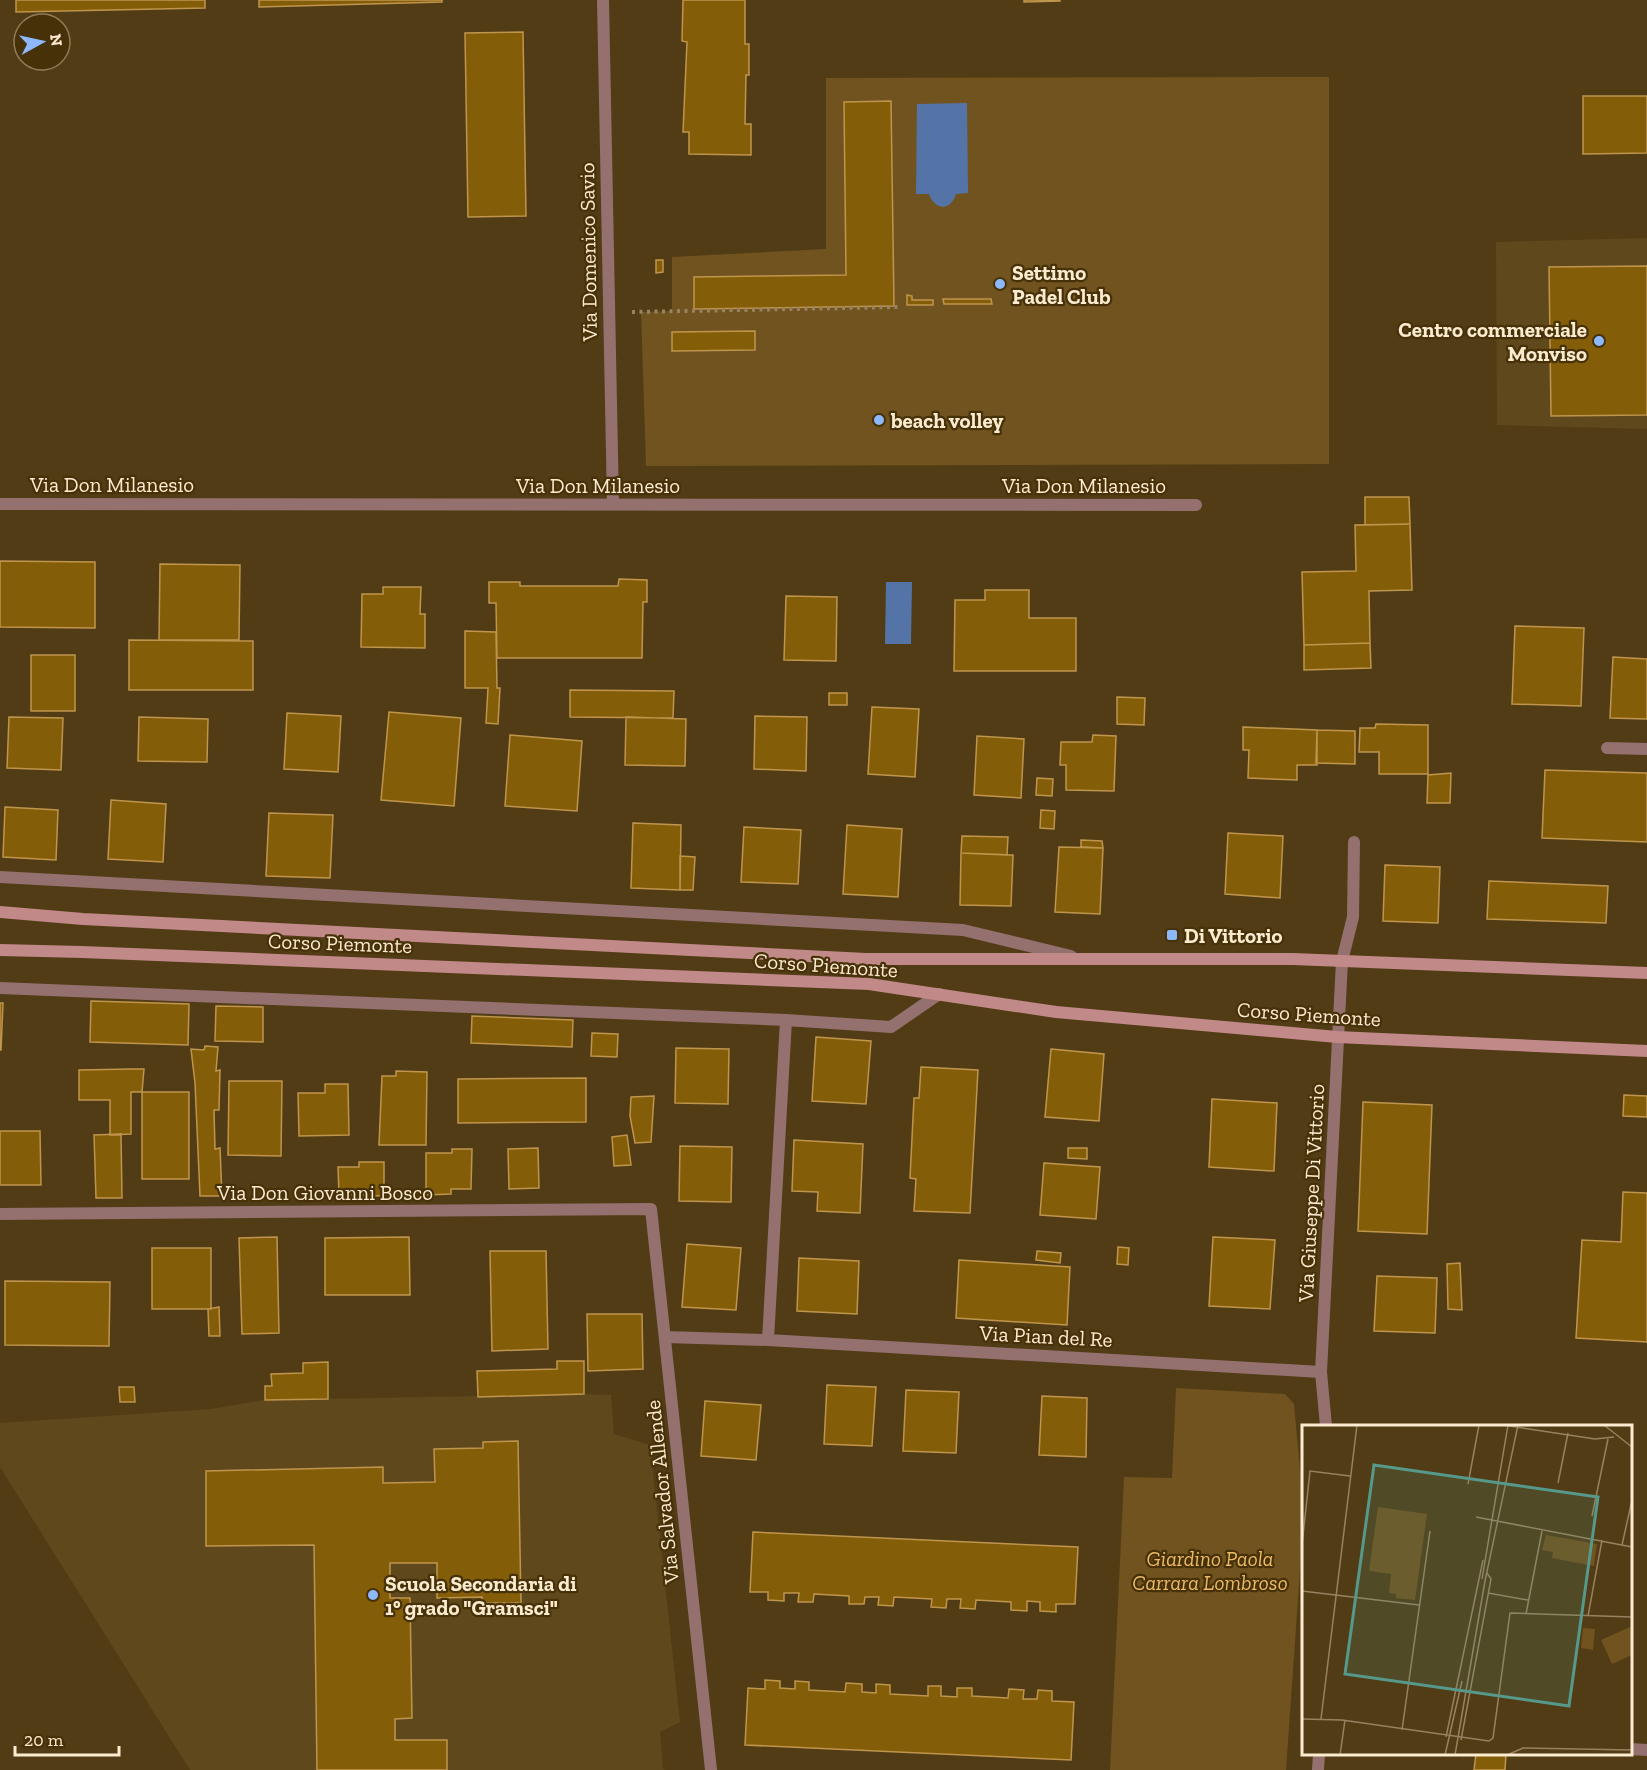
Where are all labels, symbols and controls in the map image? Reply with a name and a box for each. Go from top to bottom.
north arrow [12,12,72,72]
text: N [46,33,67,47]
street label: Via Domenico Savio [574,162,602,343]
place label: Settimo Padel Club [1012,260,1111,309]
marker: Settimo Padel Club [993,277,1007,291]
place label: Centro commerciale Monviso [1398,317,1587,366]
marker: Centro commerciale Monviso [1592,334,1606,348]
place label: beach volley [890,408,1003,433]
marker: beach volley [872,413,886,427]
street label: Via Don Milanesio [29,472,194,497]
street label: Via Don Milanesio [515,473,680,498]
street label: Via Don Milanesio [1001,473,1166,498]
place label: Di Vittorio [1184,923,1282,948]
street label: Corso Piemonte [267,928,413,958]
marker: Di Vittorio [1165,928,1179,942]
street label: Corso Piemonte [753,947,899,983]
street label: Corso Piemonte [1236,996,1382,1032]
street label: Via Giuseppe Di Vittorio [1293,1083,1329,1304]
street label: Via Don Giovanni Bosco [216,1180,433,1205]
street label: Via Pian del Re [978,1320,1113,1352]
street label: Via Salvador Allende [640,1399,684,1586]
inset map [1302,1425,1632,1755]
park label: Giardino Paola Carrara Lombroso [1132,1546,1288,1595]
place label: Scuola Secondaria di 1° grado "Gramsci" [385,1571,577,1620]
marker: Scuola Secondaria di 1° grado "Gramsci" [366,1588,380,1602]
scale bar [15,1719,118,1757]
text: 20 m [24,1729,64,1751]

